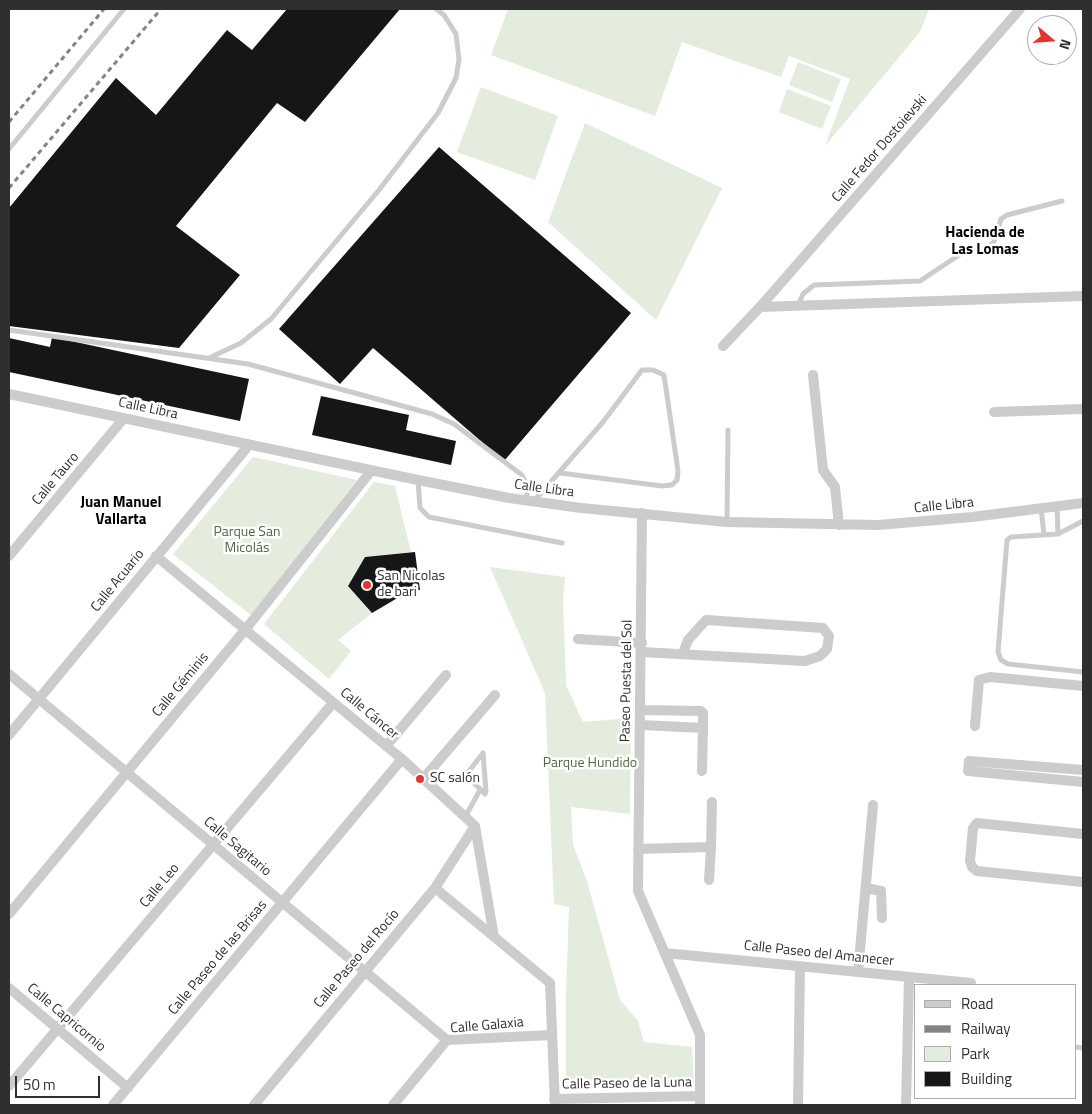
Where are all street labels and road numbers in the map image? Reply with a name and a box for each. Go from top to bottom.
street label: Calle Fedor Dostoievski [829,92,931,206]
street label: Calle Libra [117,395,179,423]
street label: Calle Tauro [29,449,83,509]
street label: Calle Libra [513,476,575,502]
street label: Calle Libra [913,494,975,518]
street label: Calle Acuario [88,546,148,616]
street label: Paseo Puesta del Sol [618,620,636,742]
street label: Calle Géminis [149,649,213,721]
street label: Calle Cáncer [336,685,402,743]
street label: Calle Sagitario [200,814,274,880]
street label: Calle Leo [137,861,183,911]
street label: Calle Paseo de las Brisas [165,897,271,1019]
street label: Calle Paseo del Rocío [311,906,403,1012]
street label: Calle Paseo del Amanecer [743,938,895,970]
street label: Calle Capricornio [23,980,109,1056]
street label: Calle Galaxia [450,1014,524,1038]
street label: Calle Paseo de la Luna [562,1074,692,1094]

